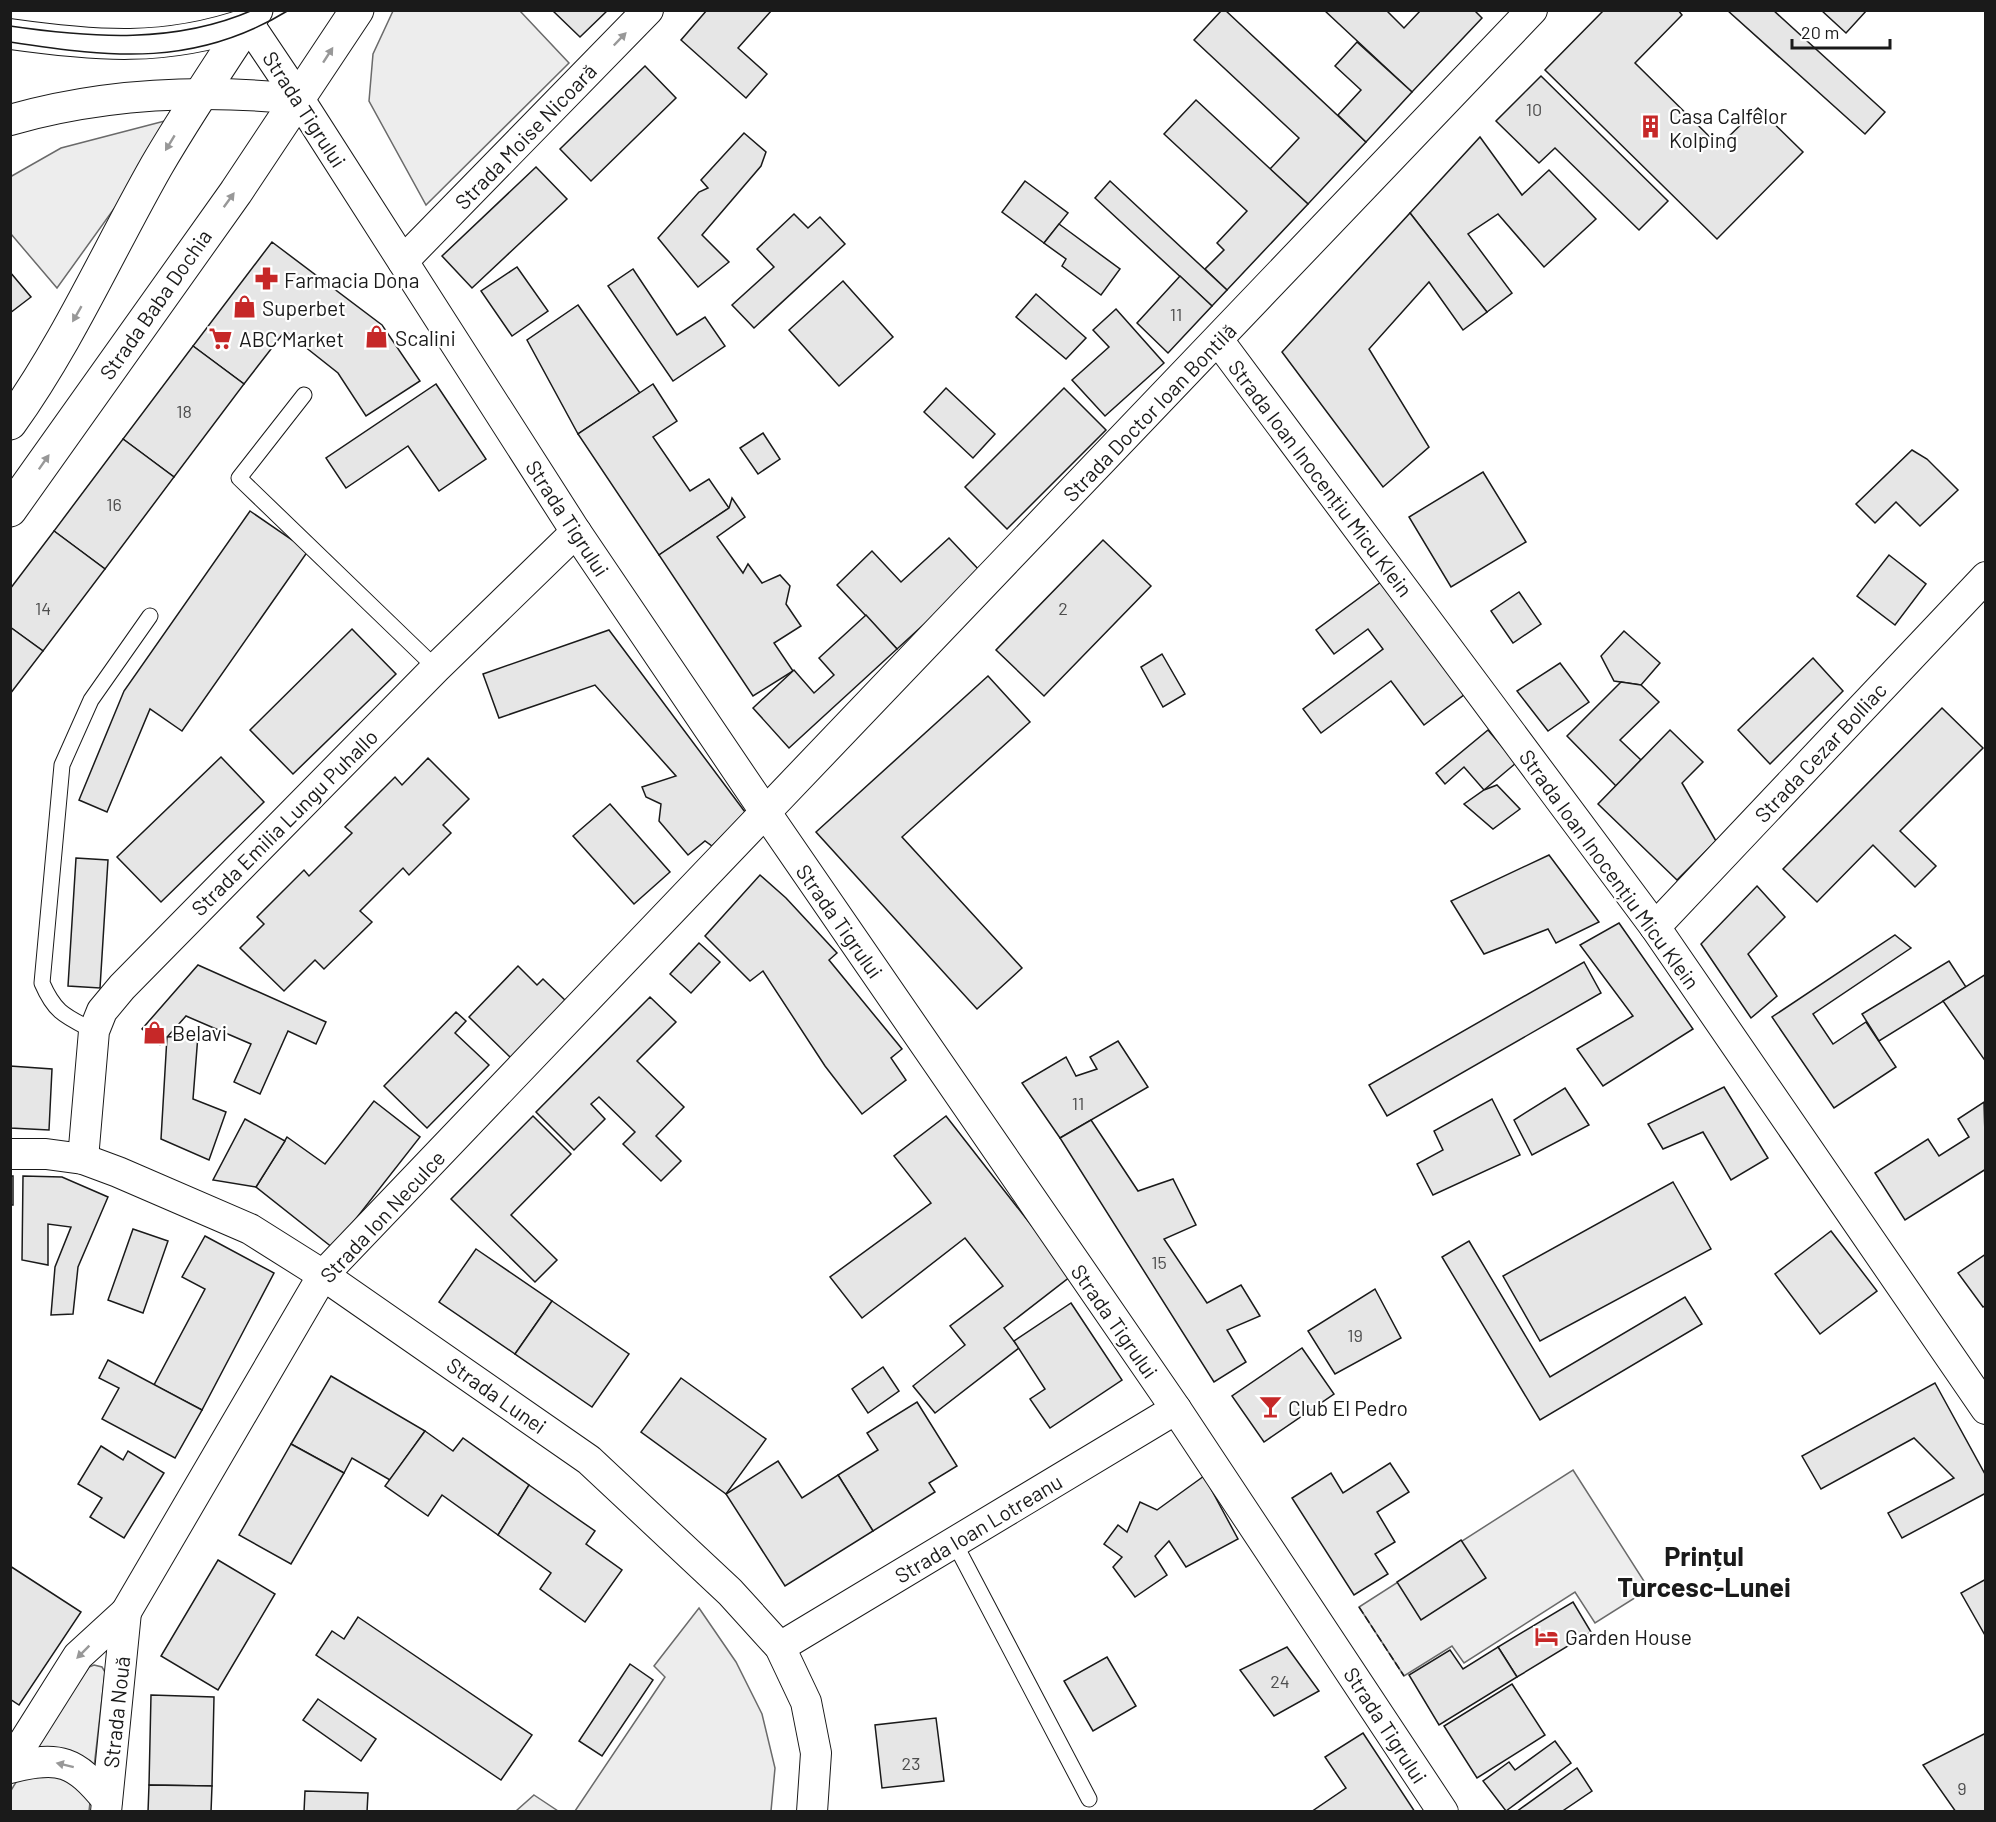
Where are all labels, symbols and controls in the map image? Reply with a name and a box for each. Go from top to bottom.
scale bar [1792,12,1890,50]
text: 20 m [1801,21,1839,43]
one-way arrow [612,33,626,47]
street label: Strada Tigrului [258,46,352,172]
one-way arrow [323,46,334,63]
street label: Strada Moise Nicoară [449,58,601,214]
house number: 10 [1526,98,1542,120]
place label: Casa Calfelor Kolping [1669,103,1787,152]
building icon: Casa Calfelor Kolping [1638,114,1664,140]
one-way arrow [165,135,176,151]
one-way arrow [223,192,235,207]
street label: Strada Baba Dochia [94,224,216,384]
pharmacy icon: Farmacia Dona [253,266,279,292]
place label: Farmacia Dona [284,267,419,292]
shop icon: Superbet [231,294,257,320]
place label: Superbet [262,295,346,320]
house number: 11 [1170,303,1182,325]
one-way arrow [72,306,82,323]
street label: Strada Doctor Ioan Bontilă [1057,318,1241,506]
shop icon: Scalini [364,324,390,350]
supermarket icon: ABC Market [208,325,234,351]
place label: Scalini [395,325,456,350]
place label: ABC Market [239,326,344,351]
street label: Strada Ioan Inocențiu Micu Klein [1224,355,1418,601]
house number: 18 [176,400,192,422]
one-way arrow [38,454,49,470]
street label: Strada Tigrului [521,455,615,581]
house number: 16 [106,493,122,515]
house number: 14 [35,597,51,619]
house number: 2 [1058,597,1068,619]
street label: Strada Cezar Bolliac [1749,677,1891,827]
street label: Strada Emilia Lungu Puhallo [186,724,382,920]
street label: Strada Ioan Inocențiu Micu Klein [1515,744,1705,994]
street label: Strada Tigrului [792,859,888,983]
shop icon: Belavi [141,1019,167,1045]
place label: Belavi [172,1020,227,1045]
house number: 11 [1072,1092,1084,1114]
street label: Strada Ion Neculce [314,1145,450,1287]
house number: 15 [1151,1251,1167,1273]
street label: Strada Tigrului [1067,1259,1163,1383]
house number: 19 [1347,1324,1363,1346]
street label: Strada Lunei [443,1352,551,1438]
bar icon: Club El Pedro [1257,1394,1283,1420]
place label: Club El Pedro [1288,1395,1408,1420]
street label: Strada Ioan Lotreanu [890,1468,1066,1588]
district label: Prințul Turcesc-Lunei [1617,1539,1791,1602]
hotel icon: Garden House [1534,1623,1560,1649]
place label: Garden House [1565,1624,1692,1649]
one-way arrow [77,1644,91,1658]
street label: Strada Nouă [98,1655,134,1769]
street label: Strada Tigrului [1339,1662,1433,1788]
house number: 24 [1270,1670,1290,1692]
house number: 23 [902,1752,920,1774]
one-way arrow [56,1759,74,1769]
house number: 9 [1957,1777,1967,1799]

